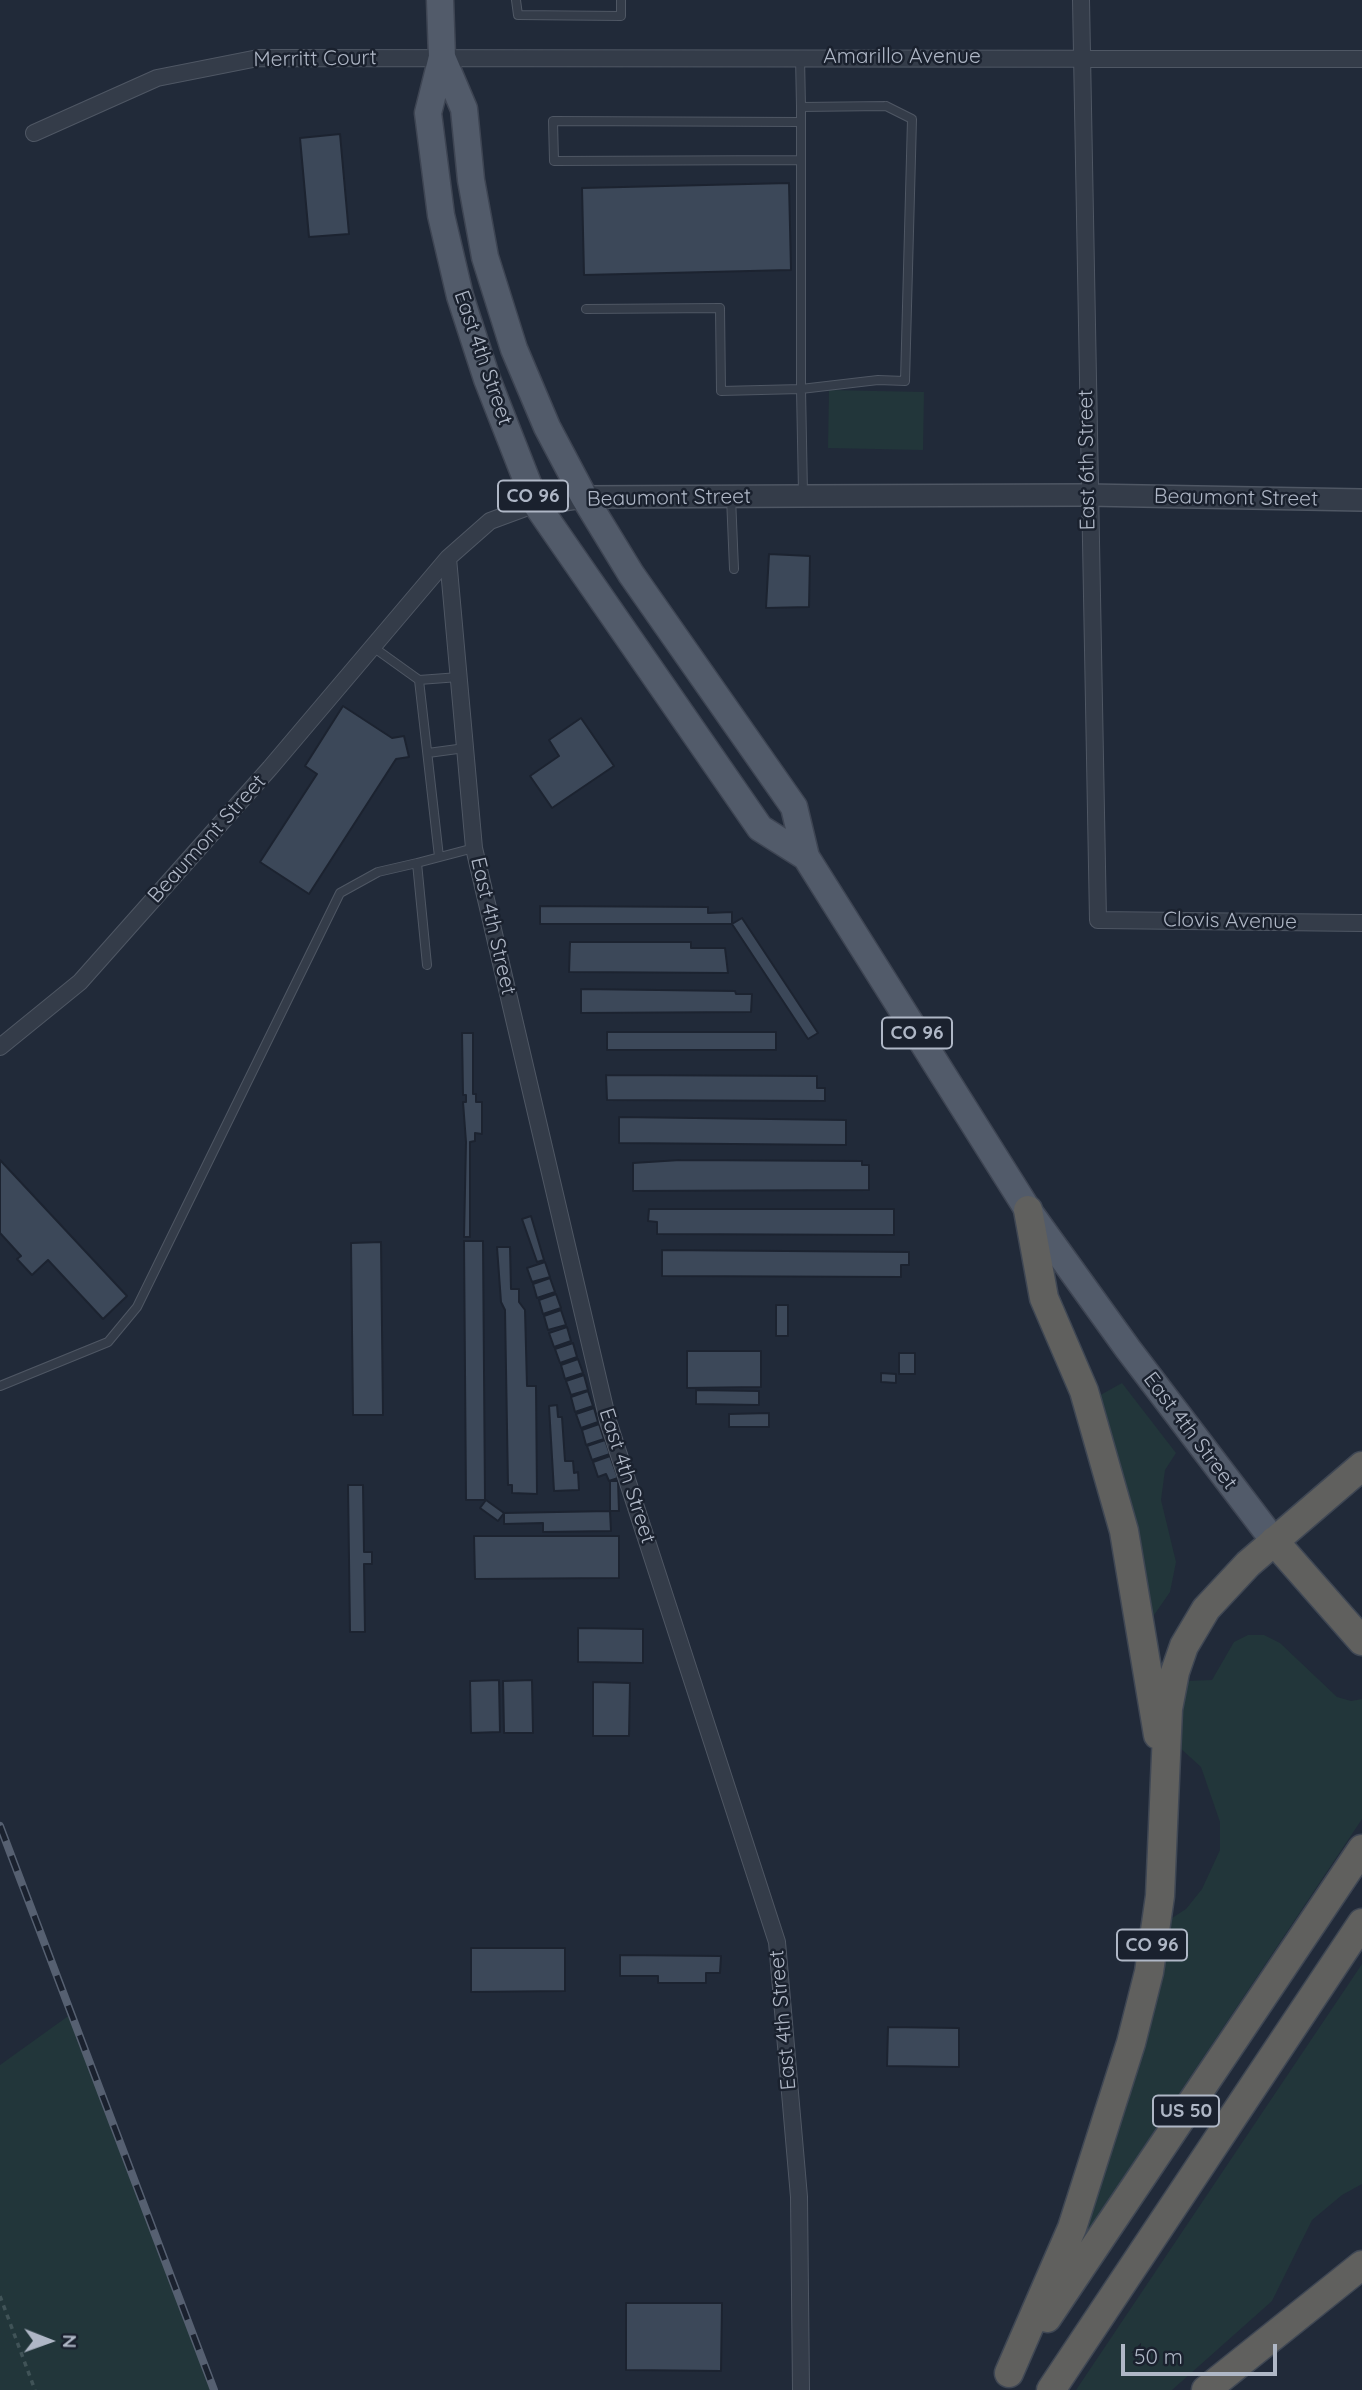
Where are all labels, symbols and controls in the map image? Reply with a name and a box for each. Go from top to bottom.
street label: Amarillo Avenue [823,44,981,70]
street label: Merritt Court [253,45,377,73]
street label: East 4th Street [448,287,518,429]
street label: East 6th Street [1073,389,1101,531]
road number: CO 96 [498,481,568,512]
street label: Beaumont Street [587,484,751,512]
street label: Beaumont Street [1154,484,1318,512]
street label: Beaumont Street [143,770,271,908]
street label: East 4th Street [465,855,521,997]
street label: Clovis Avenue [1163,907,1297,935]
road number: CO 96 [882,1018,952,1049]
street label: East 4th Street [1138,1367,1242,1495]
street label: East 4th Street [593,1405,661,1547]
road number: CO 96 [1117,1929,1187,1960]
street label: East 4th Street [764,1949,802,2091]
road number: US 50 [1153,2096,1219,2126]
north arrow [14,2306,84,2376]
scale bar [1124,2330,1280,2374]
text: N [58,2334,82,2349]
text: 50 m [1134,2343,1183,2369]

